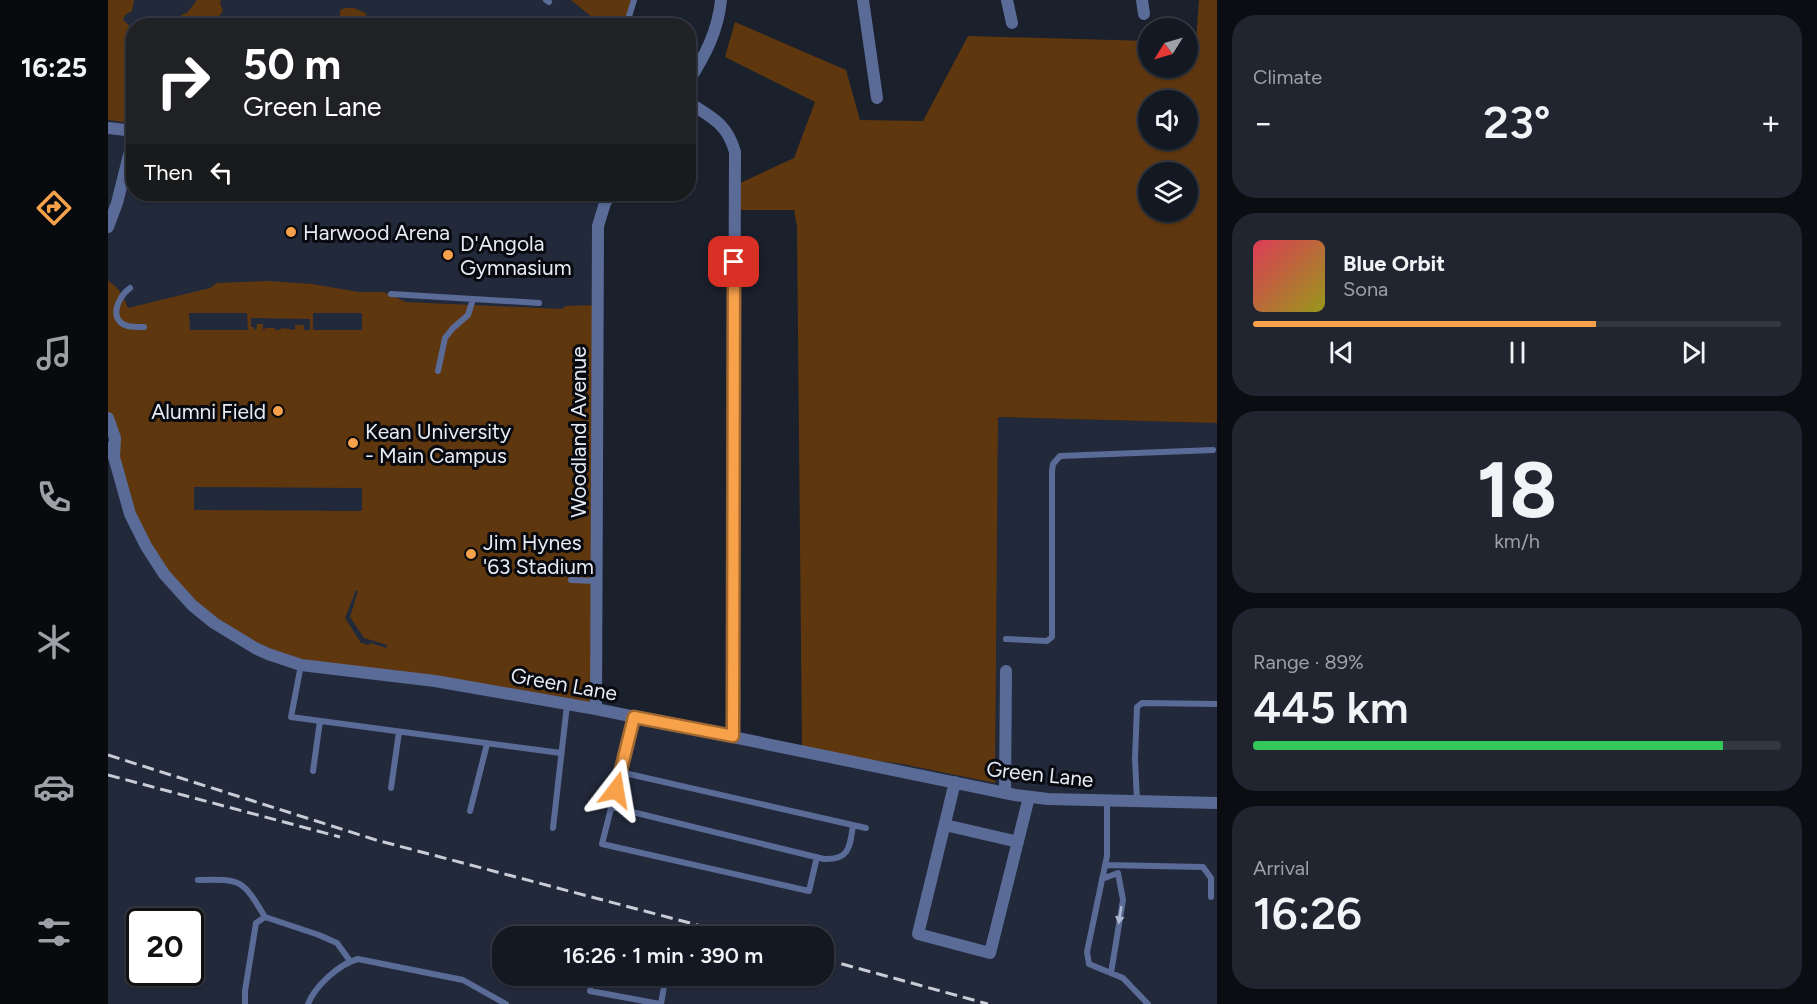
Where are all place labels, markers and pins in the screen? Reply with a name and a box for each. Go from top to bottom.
place label: Harwood Arena [303,220,450,245]
marker: Harwood Arena [284,225,298,239]
place label: D'Angola Gymnasium [460,231,572,280]
pin [708,236,759,287]
marker: D'Angola Gymnasium [441,248,455,262]
place label: Alumni Field [151,399,266,424]
marker: Alumni Field [271,404,285,418]
place label: Kean University - Main Campus [365,419,511,468]
marker: Kean University - Main Campus [346,436,360,450]
place label: Jim Hynes '63 Stadium [483,530,594,579]
marker: Jim Hynes '63 Stadium [464,547,478,561]

